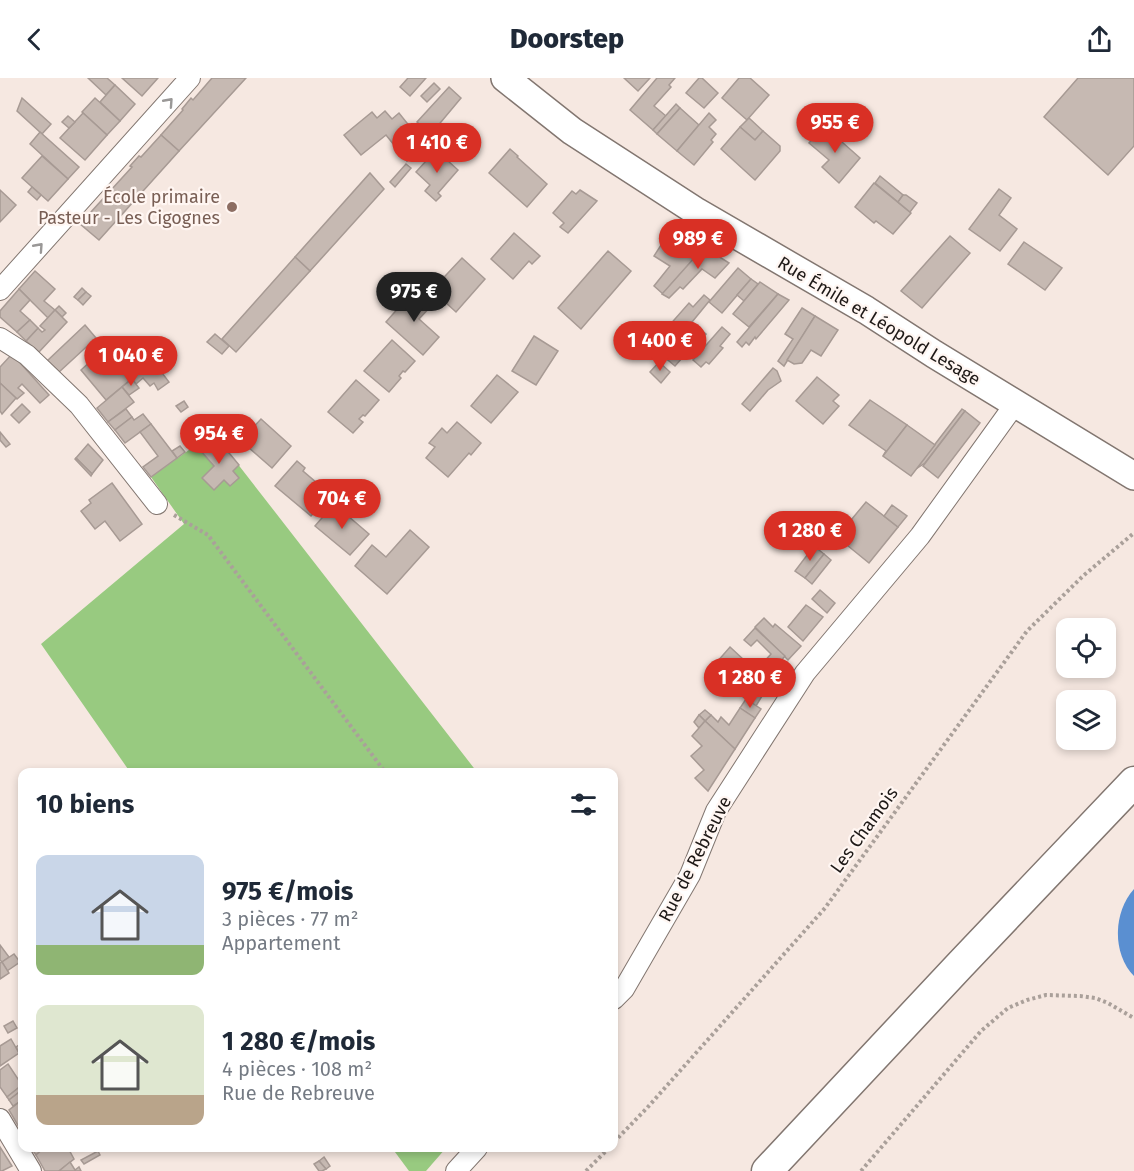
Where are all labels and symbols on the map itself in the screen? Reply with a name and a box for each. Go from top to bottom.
one-way arrow [162,98,173,108]
pin: 955 € [793,103,877,154]
pin: 1 410 € [382,123,492,174]
place label: École primaire Pasteur - Les Cigognes [38,185,220,229]
marker: École primaire Pasteur - Les Cigognes [225,200,239,214]
pin: 989 € [656,219,740,270]
one-way arrow [32,243,43,254]
street label: Rue Émile et Léopold Lesage [774,251,985,390]
pin: 975 € [372,272,456,323]
pin: 1 400 € [605,321,715,372]
pin: 1 040 € [76,336,186,387]
pin: 954 € [177,414,261,465]
pin: 704 € [300,479,384,530]
pin: 1 280 € [755,511,865,562]
pin: 1 280 € [695,658,805,709]
street label: Les Chamois [825,783,903,877]
street label: Rue de Rebreuve [654,793,736,925]

